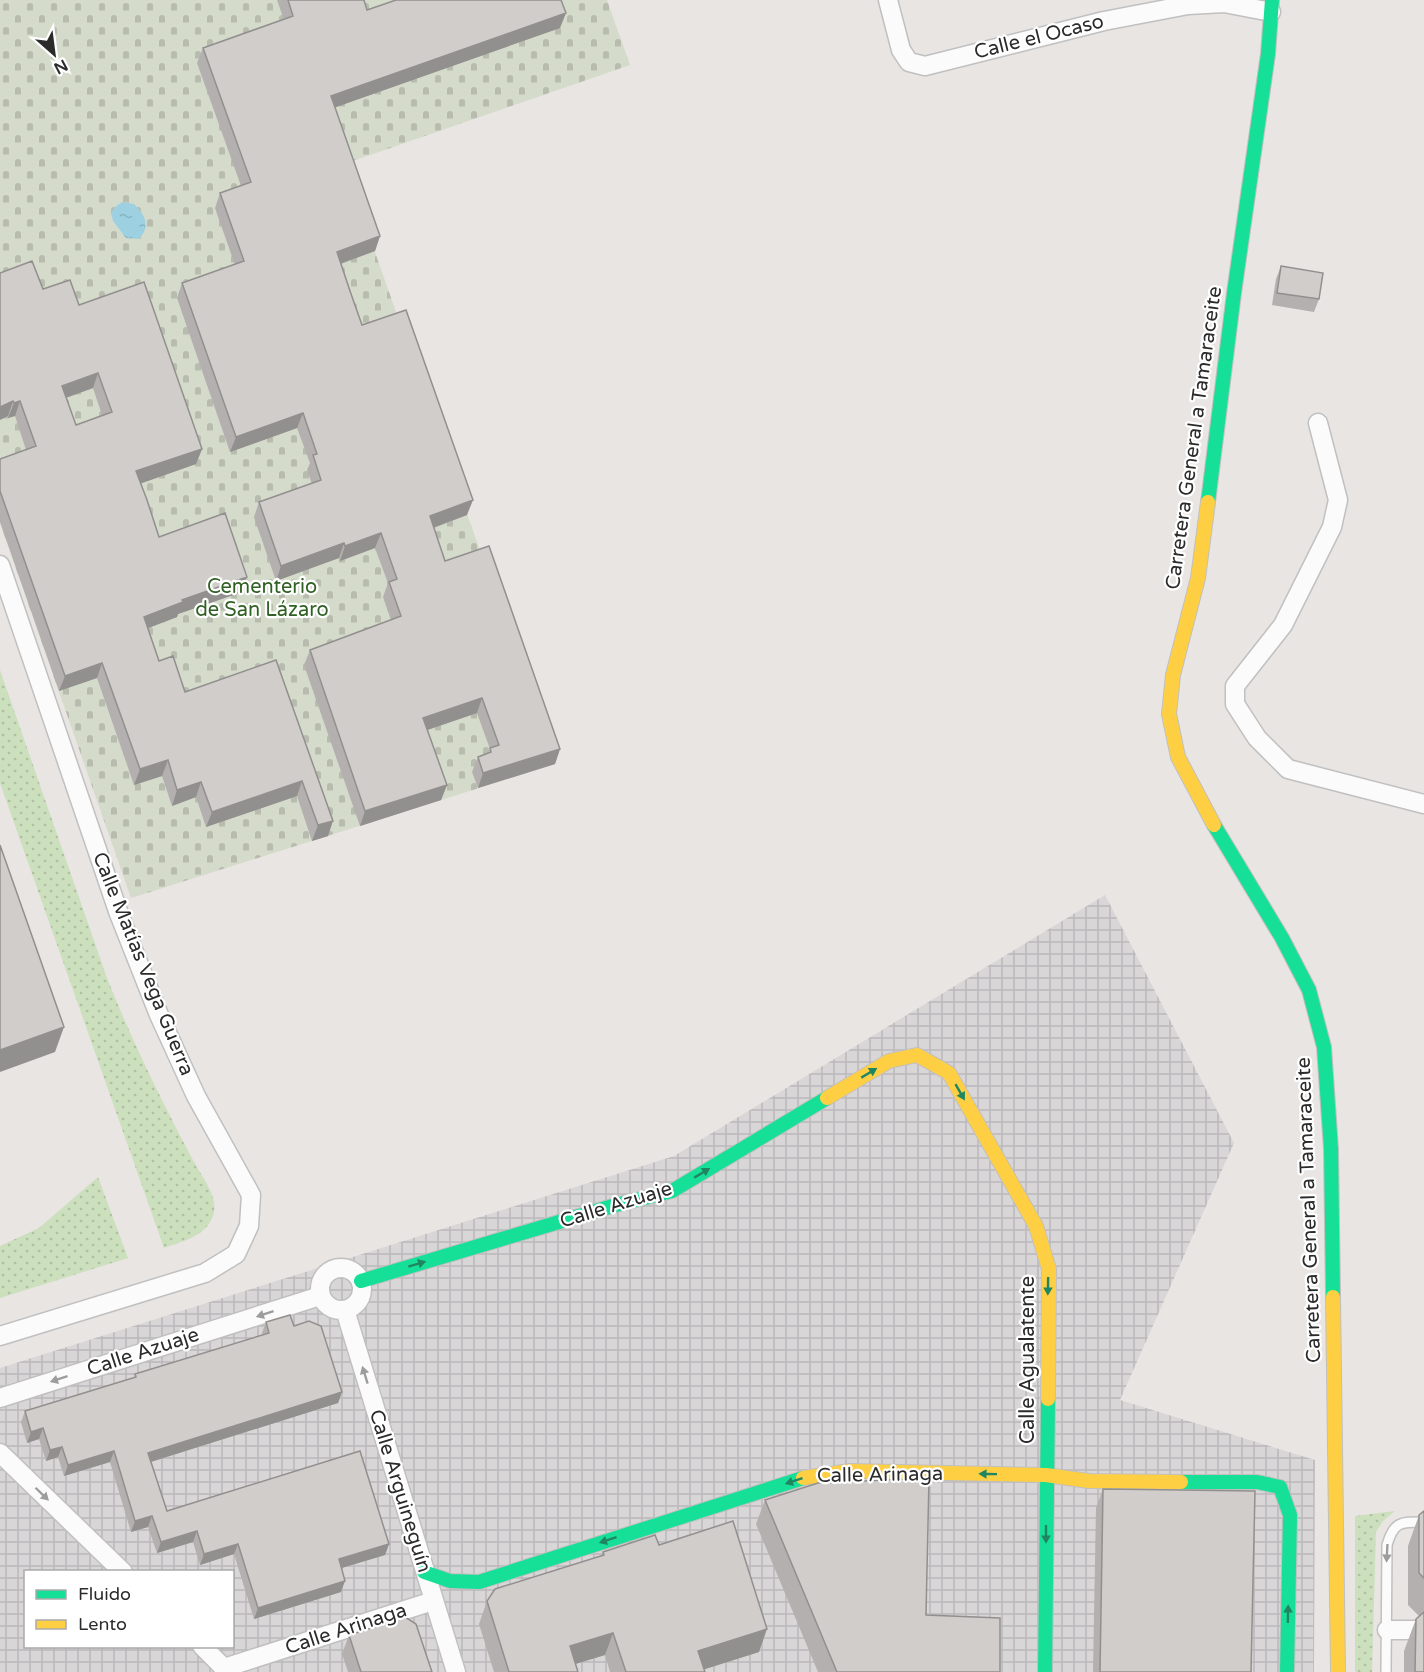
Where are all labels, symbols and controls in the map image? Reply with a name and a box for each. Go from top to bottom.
street label: Calle el Ocaso [972,9,1106,65]
north arrow [24,24,84,84]
text: N [50,55,71,78]
street label: Carretera General a Tamaraceite [1161,285,1227,591]
park label: Cementerio de San Lázaro [195,575,329,622]
street label: Calle Matías Vega Guerra [87,849,199,1079]
street label: Carretera General a Tamaraceite [1292,1057,1326,1363]
one-way arrow [861,1067,877,1078]
one-way arrow [955,1084,965,1101]
one-way arrow [694,1167,710,1178]
street label: Calle Azuaje [557,1177,675,1233]
one-way arrow [408,1259,426,1268]
street label: Calle Agualatente [1016,1276,1040,1444]
one-way arrow [1043,1277,1053,1296]
one-way arrow [256,1309,274,1319]
street label: Calle Azuaje [84,1323,202,1381]
one-way arrow [360,1366,369,1384]
one-way arrow [50,1375,68,1384]
street label: Calle Arguineguín [364,1407,436,1575]
street label: Calle Arinaga [817,1462,943,1488]
one-way arrow [978,1469,997,1479]
one-way arrow [785,1476,803,1486]
one-way arrow [35,1487,50,1501]
one-way arrow [1041,1524,1051,1543]
one-way arrow [599,1536,617,1545]
one-way arrow [1383,1544,1392,1563]
legend [24,1570,234,1648]
text: Fluido [78,1583,131,1605]
street label: Calle Arinaga [282,1598,410,1660]
one-way arrow [1283,1604,1293,1623]
text: Lento [78,1613,127,1635]

